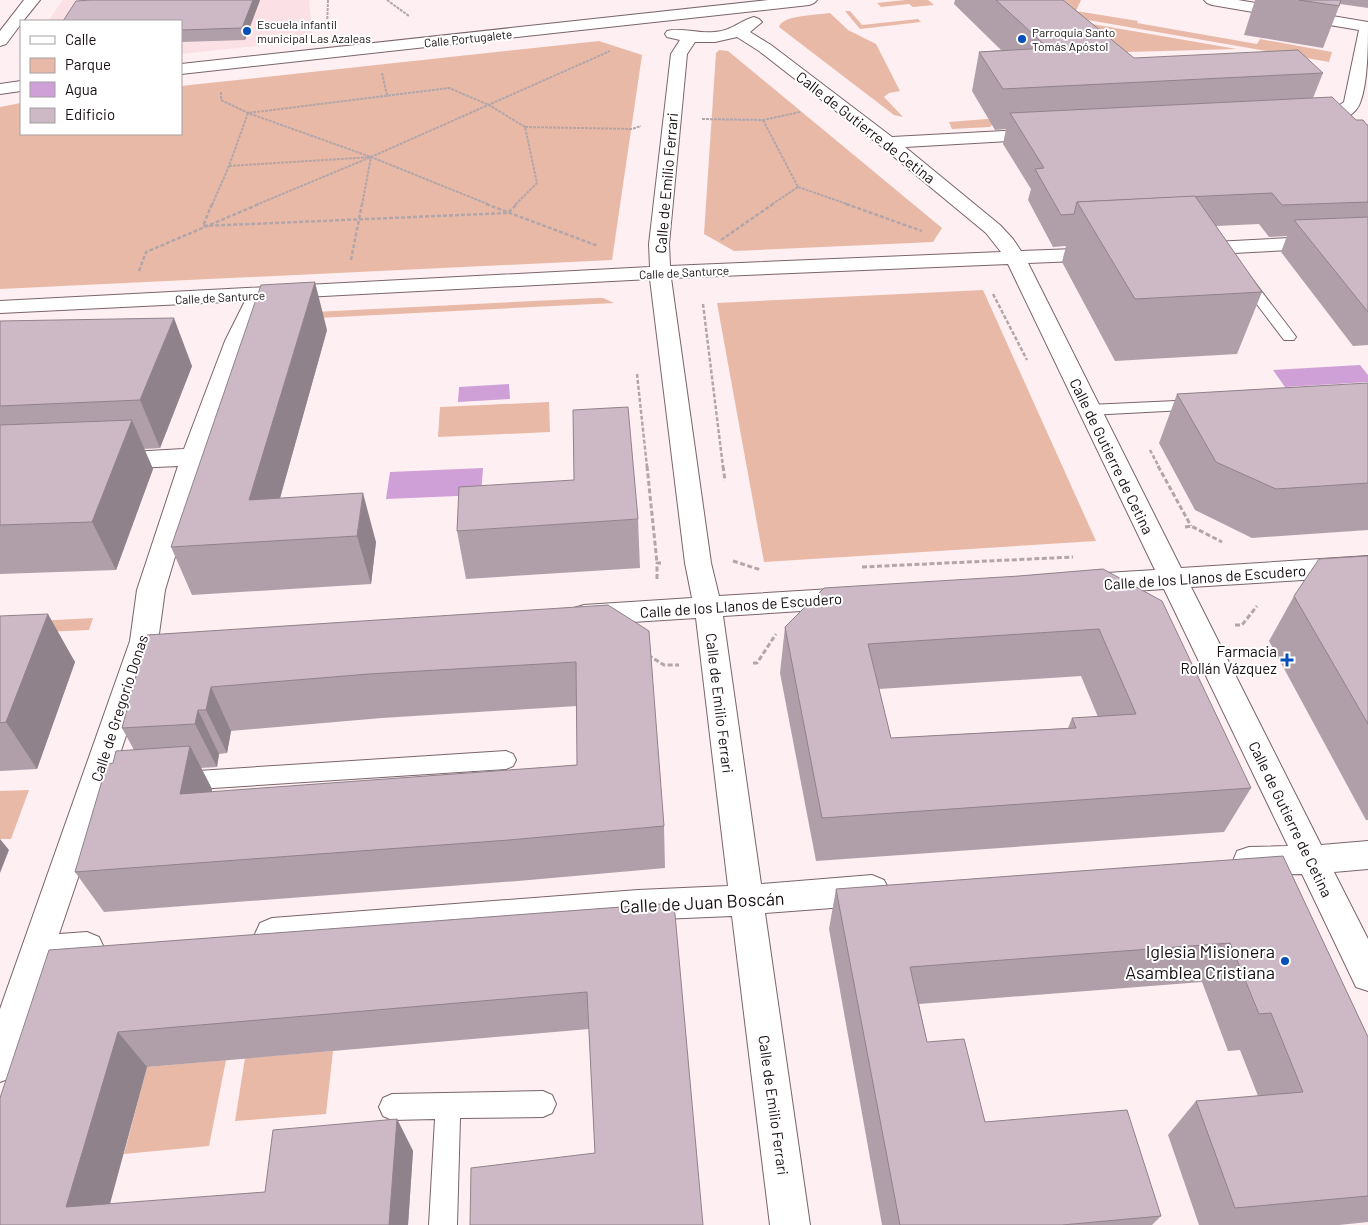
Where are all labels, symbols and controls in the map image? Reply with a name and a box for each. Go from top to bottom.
place label: Escuela infantil municipal Las Azaleas [257,17,371,45]
legend [20,20,182,135]
marker: Escuela infantil municipal Las Azaleas [241,25,253,37]
place label: Parroquia Santo Tomás Apóstol [1032,25,1115,53]
street label: Calle Portugalete [423,26,513,50]
text: Calle [65,30,97,48]
marker: Parroquia Santo Tomás Apóstol [1016,33,1028,45]
text: Parque [65,55,111,73]
street label: Calle de Gutierre de Cetina [793,67,939,187]
text: Agua [65,80,98,98]
text: Edificio [65,105,115,123]
street label: Calle de Emilio Ferrari [651,112,681,254]
street label: Calle de Santurce [639,263,729,281]
street label: Calle de Santurce [175,288,265,306]
street label: Calle de Gutierre de Cetina [1066,375,1158,537]
street label: Calle de los Llanos de Escudero [1103,561,1307,593]
street label: Calle de los Llanos de Escudero [639,589,843,621]
street label: Calle de Gregorio Donas [87,632,151,784]
street label: Calle de Emilio Ferrari [702,632,738,774]
place label: Farmacia Rollán Vázquez [1181,642,1277,677]
marker: Farmacia Rollán Vázquez [1281,654,1293,666]
street label: Calle de Gutierre de Cetina [1245,738,1337,900]
street label: Calle de Juan Boscán [619,887,785,917]
place label: Iglesia Misionera Asamblea Cristiana [1125,940,1275,983]
marker: Iglesia Misionera Asamblea Cristiana [1279,955,1291,967]
street label: Calle de Emilio Ferrari [755,1034,793,1176]

